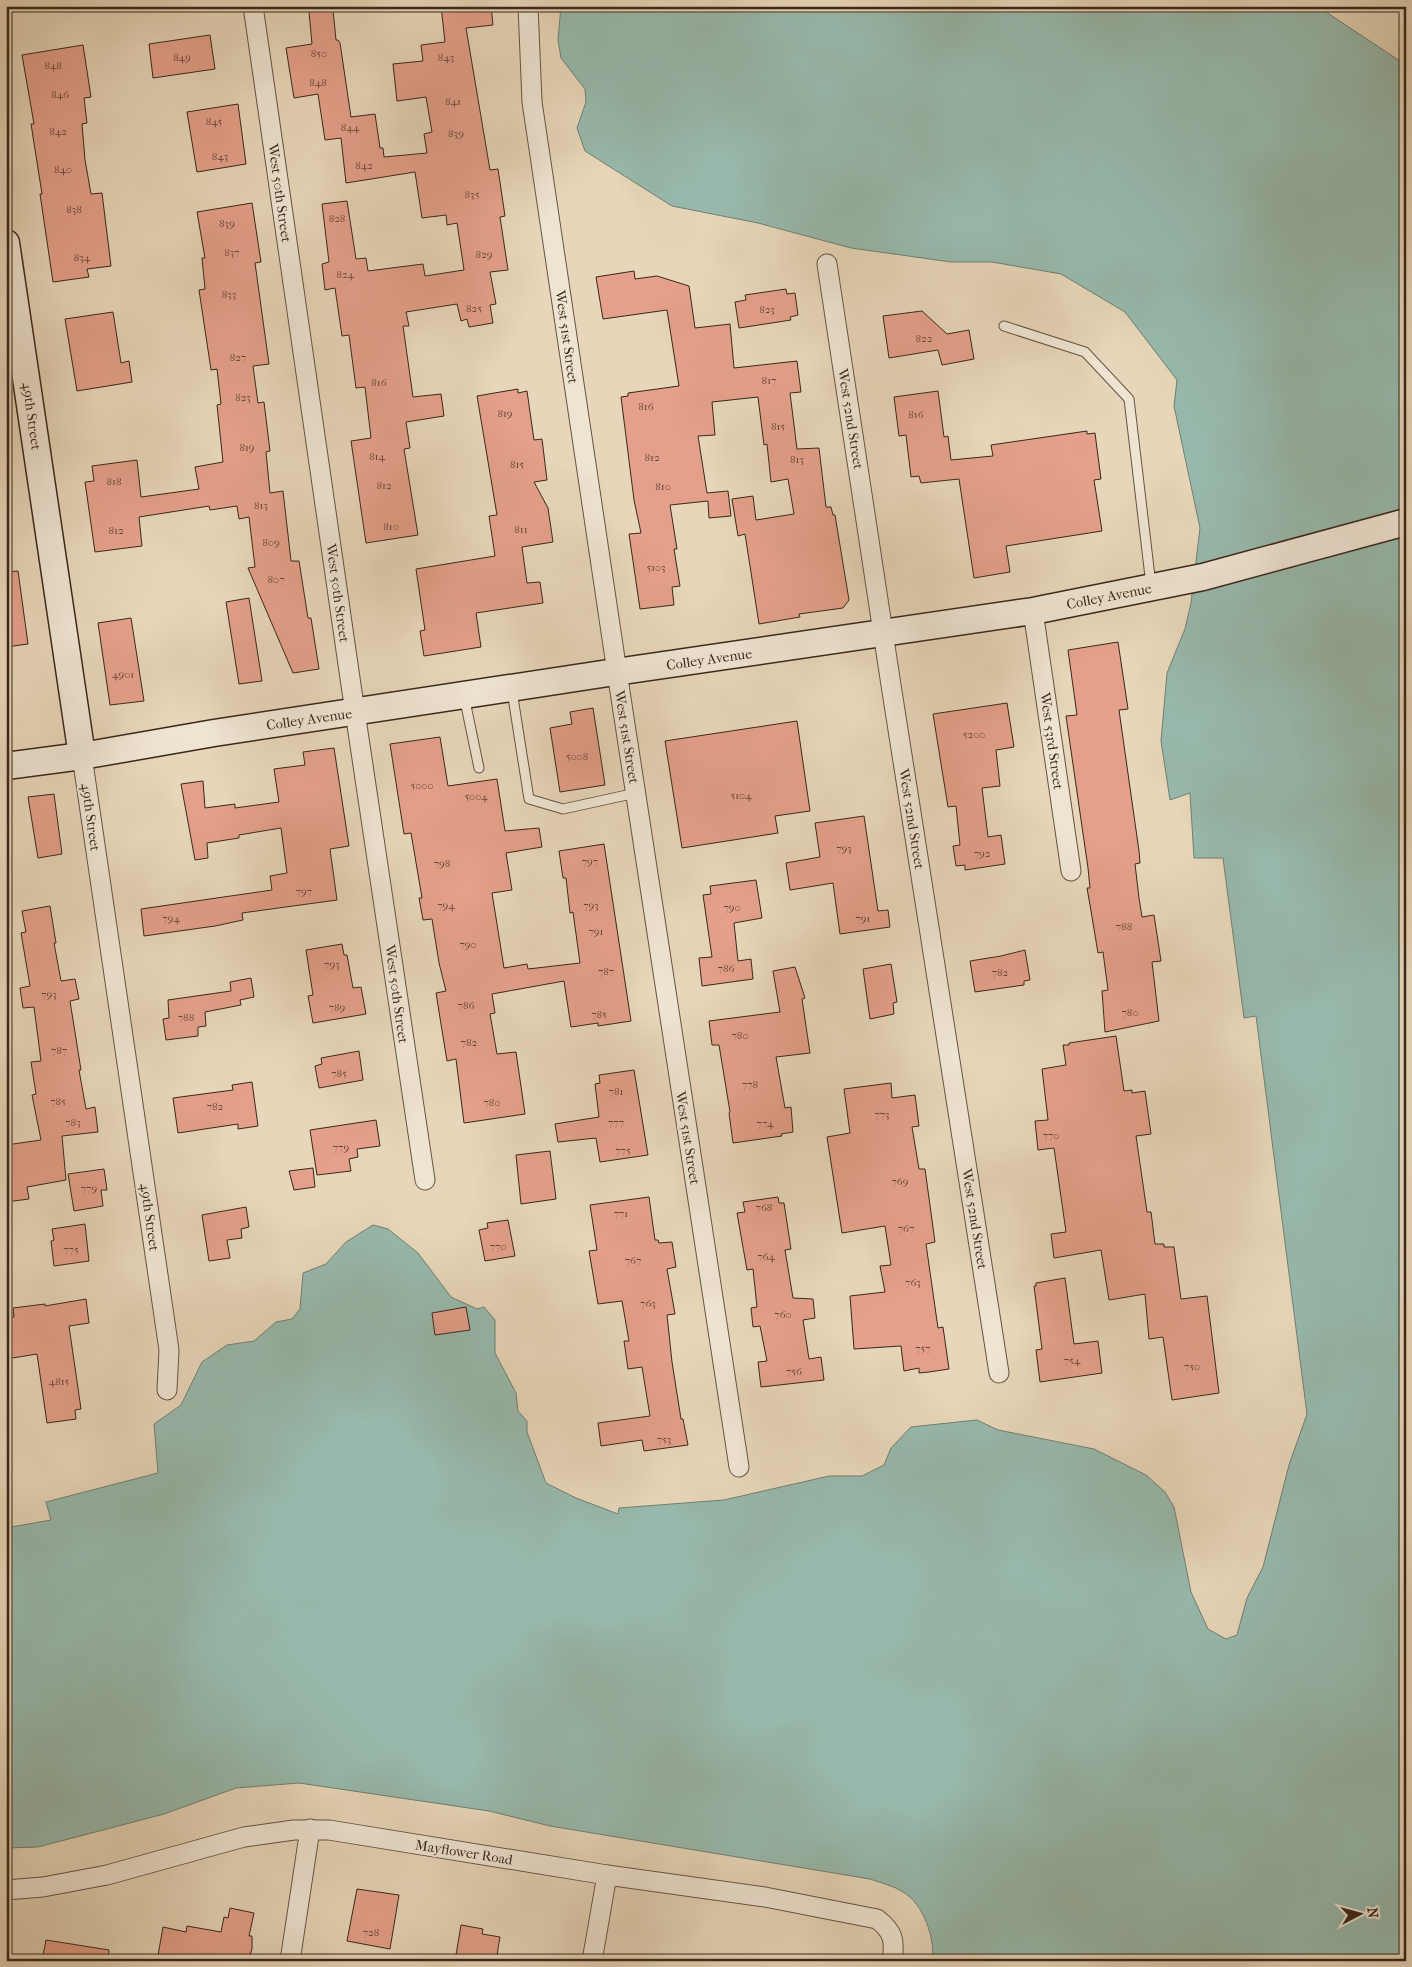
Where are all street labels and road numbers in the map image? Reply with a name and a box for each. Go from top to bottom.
street label: West 50th Street [264,142,295,243]
street label: West 51st Street [551,288,581,385]
street label: West 52nd Street [834,366,867,471]
street label: 49th Street [18,381,45,451]
street label: West 50th Street [322,542,353,643]
street label: Colley Avenue [1065,580,1153,613]
street label: Colley Avenue [665,645,753,674]
street label: West 51st Street [611,688,642,785]
street label: West 53rd Street [1036,690,1067,791]
street label: Colley Avenue [265,705,353,734]
street label: West 52nd Street [895,766,928,871]
street label: 49th Street [77,782,104,852]
street label: West 50th Street [381,943,412,1044]
street label: West 51st Street [672,1089,703,1186]
street label: West 52nd Street [958,1166,991,1271]
street label: 49th Street [136,1182,163,1252]
street label: Mayflower Road [414,1836,514,1869]

